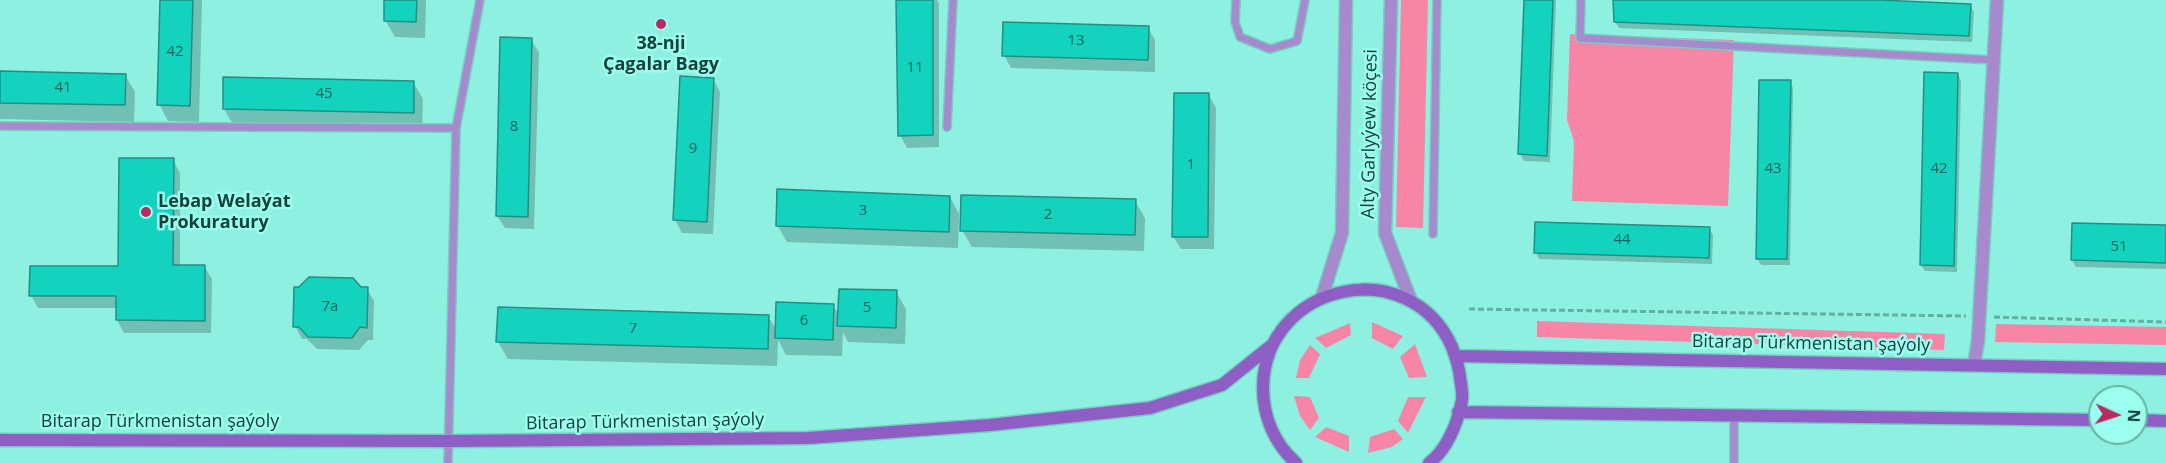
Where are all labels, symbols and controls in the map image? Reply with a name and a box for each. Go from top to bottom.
marker: 38-nji Çagalar Bagy [654,17,668,31]
house number: 13 [1067,32,1085,50]
place label: 38-nji Çagalar Bagy [603,33,719,76]
house number: 42 [166,43,184,61]
street label: Alty Garlyýew köçesi [1358,49,1382,219]
house number: 11 [906,59,924,77]
house number: 41 [54,79,72,97]
house number: 45 [315,85,333,103]
house number: 8 [510,118,518,136]
house number: 9 [689,140,697,158]
house number: 1 [1187,156,1195,174]
house number: 43 [1764,160,1782,178]
house number: 42 [1930,160,1948,178]
place label: Lebap Welaýat Prokuratury [158,191,290,234]
house number: 3 [859,202,867,220]
marker: Lebap Welaýat Prokuratury [139,205,153,219]
house number: 2 [1044,206,1052,224]
house number: 44 [1613,231,1631,249]
house number: 51 [2110,238,2128,256]
house number: 7a [322,298,338,316]
house number: 5 [863,299,871,317]
house number: 6 [800,312,808,330]
house number: 7 [629,320,637,338]
street label: Bitarap Türkmenistan şaýoly [1692,331,1930,357]
north arrow [2088,385,2148,445]
street label: Bitarap Türkmenistan şaýoly [526,409,764,435]
text: N [2123,409,2145,423]
street label: Bitarap Türkmenistan şaýoly [41,411,279,433]

